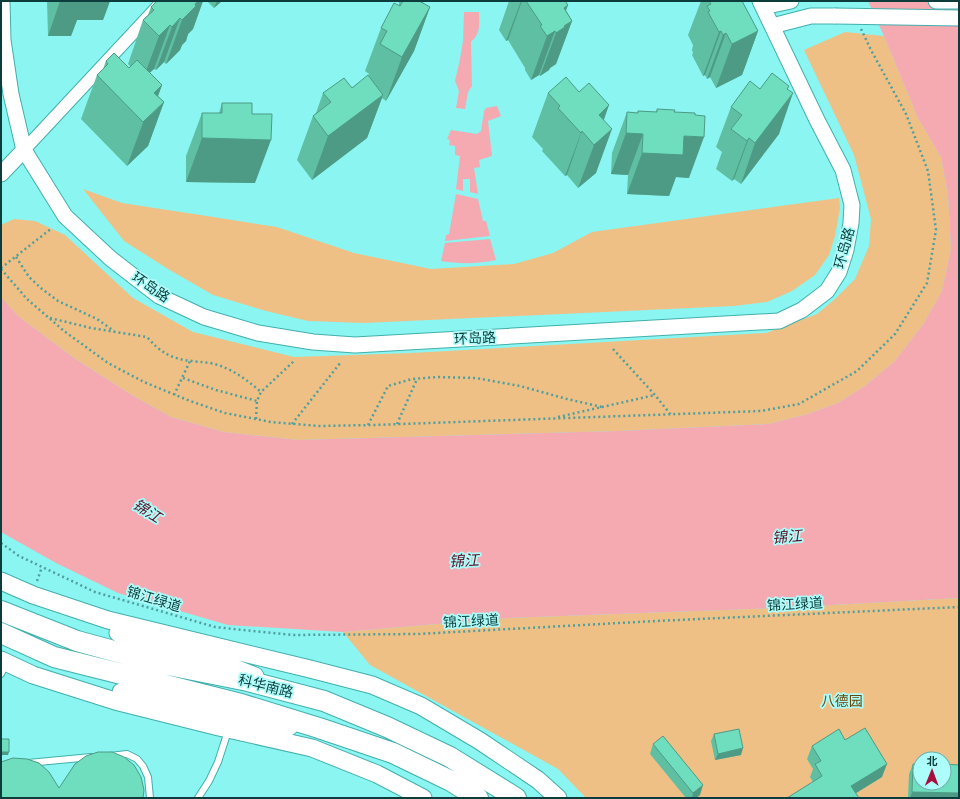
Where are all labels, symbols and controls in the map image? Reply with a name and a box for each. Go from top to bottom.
street label: 环岛路 [831,226,857,270]
street label: 环岛路 [129,269,173,305]
street label: 环岛路 [454,329,496,347]
water label: 锦江 [130,495,166,528]
water label: 锦江 [771,527,805,547]
water label: 锦江 [449,551,481,571]
street label: 锦江绿道 [125,583,183,615]
street label: 锦江绿道 [767,595,823,613]
street label: 锦江绿道 [443,612,499,630]
street label: 科华南路 [237,671,295,701]
park label: 八德园 [821,693,863,709]
north arrow [912,751,952,791]
text: 北 [927,755,938,768]

